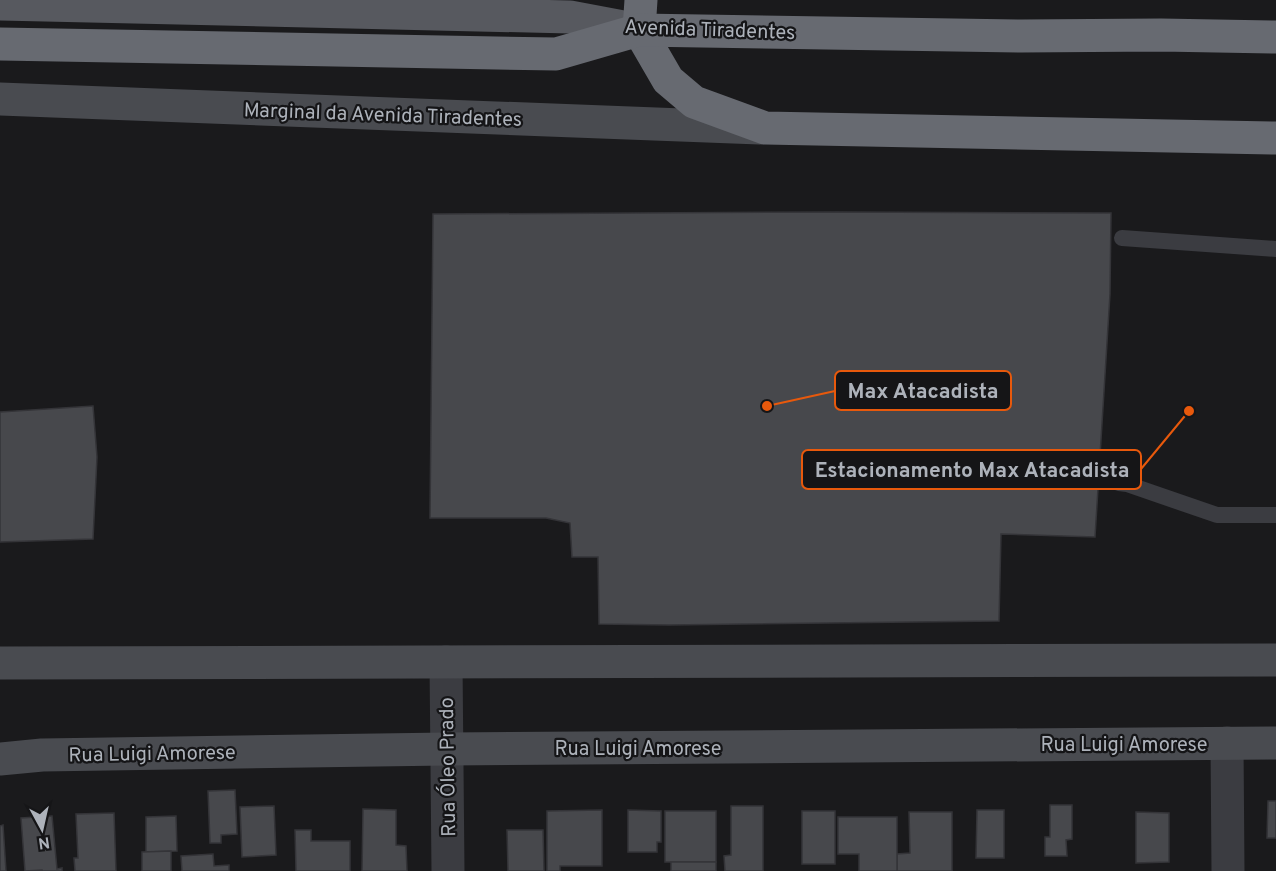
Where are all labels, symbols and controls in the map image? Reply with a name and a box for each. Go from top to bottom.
street label: Avenida Tiradentes [624,15,796,47]
street label: Marginal da Avenida Tiradentes [243,98,523,134]
callout: Max Atacadista [835,371,1011,410]
text: Max Atacadista [847,379,999,406]
callout: Estacionamento Max Atacadista [802,450,1141,489]
text: Estacionamento Max Atacadista [815,458,1129,485]
street label: Rua Óleo Prado [433,697,463,837]
street label: Rua Luigi Amorese [1040,733,1208,759]
street label: Rua Luigi Amorese [554,737,722,763]
street label: Rua Luigi Amorese [68,741,236,769]
north arrow [12,799,72,859]
text: N [37,831,51,853]

